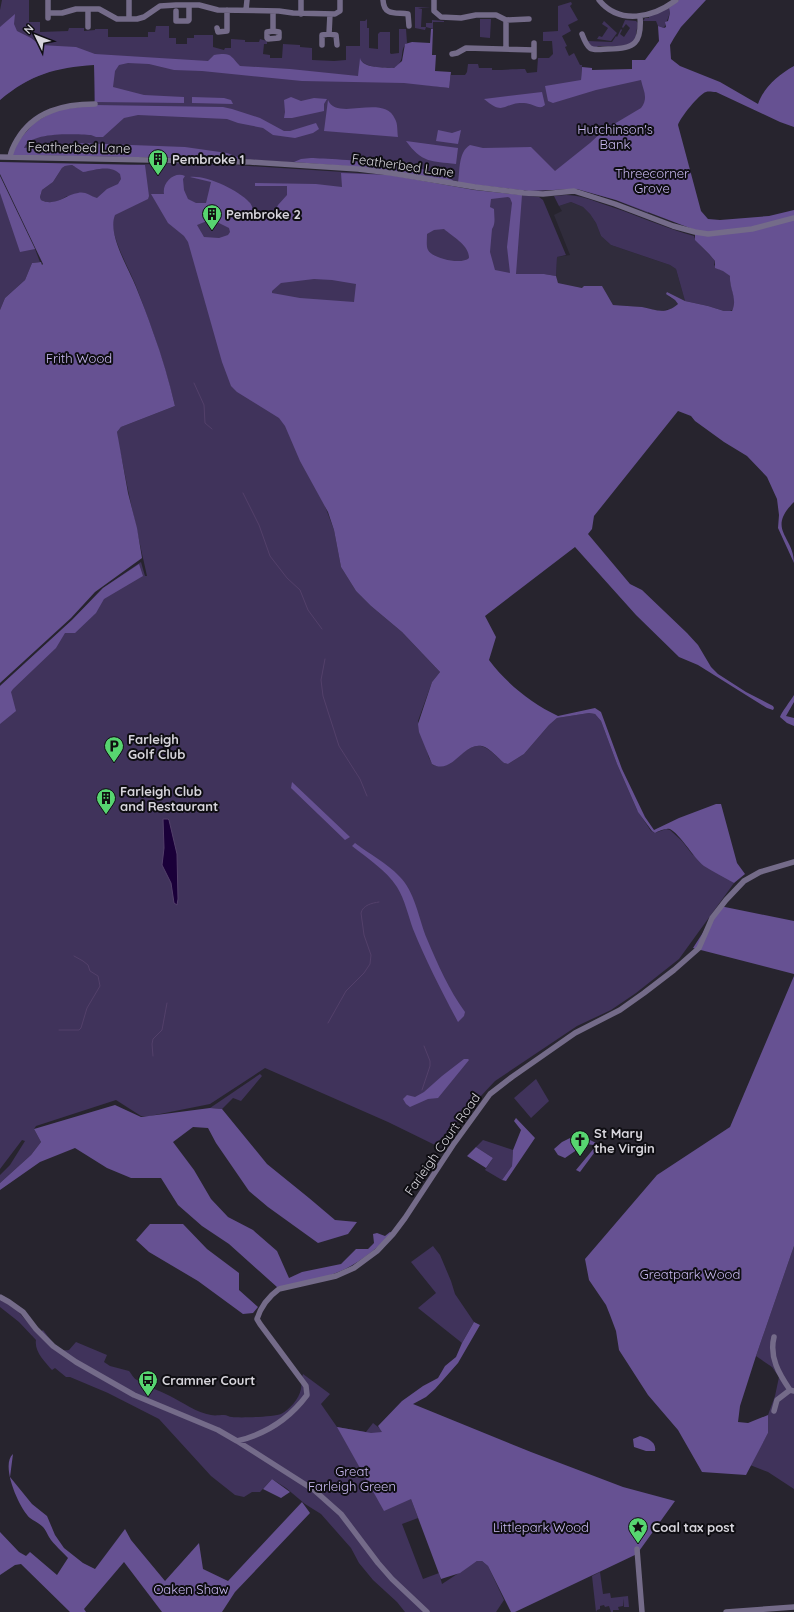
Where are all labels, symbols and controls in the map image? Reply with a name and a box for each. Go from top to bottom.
north arrow [16,16,56,56]
text: N [21,21,37,37]
park label: Hutchinson's Bank [577,121,653,152]
street label: Featherbed Lane [27,138,131,156]
building icon: Pembroke 1 [147,148,169,176]
street label: Featherbed Lane [351,150,455,180]
place label: Pembroke 1 [172,151,244,167]
park label: Threecorner Grove [615,165,689,196]
building icon: Pembroke 2 [201,203,223,231]
place label: Pembroke 2 [226,206,301,222]
park label: Frith Wood [46,350,112,366]
place label: Farleigh Golf Club [128,731,185,762]
parking icon: Farleigh Golf Club [103,735,125,763]
place label: Farleigh Club and Restaurant [120,783,218,814]
building icon: Farleigh Club and Restaurant [95,787,117,815]
street label: Farleigh Court Road [401,1090,483,1198]
place label: St Mary the Virgin [594,1125,655,1156]
church icon: St Mary the Virgin [569,1129,591,1157]
park label: Greatpark Wood [640,1266,740,1282]
bus stop icon: Cramner Court [137,1369,159,1397]
place label: Cramner Court [162,1372,255,1388]
park label: Great Farleigh Green [308,1463,396,1494]
place icon: Coal tax post [627,1516,649,1544]
park label: Littlepark Wood [493,1519,589,1535]
place label: Coal tax post [652,1519,735,1535]
park label: Oaken Shaw [153,1581,229,1597]

